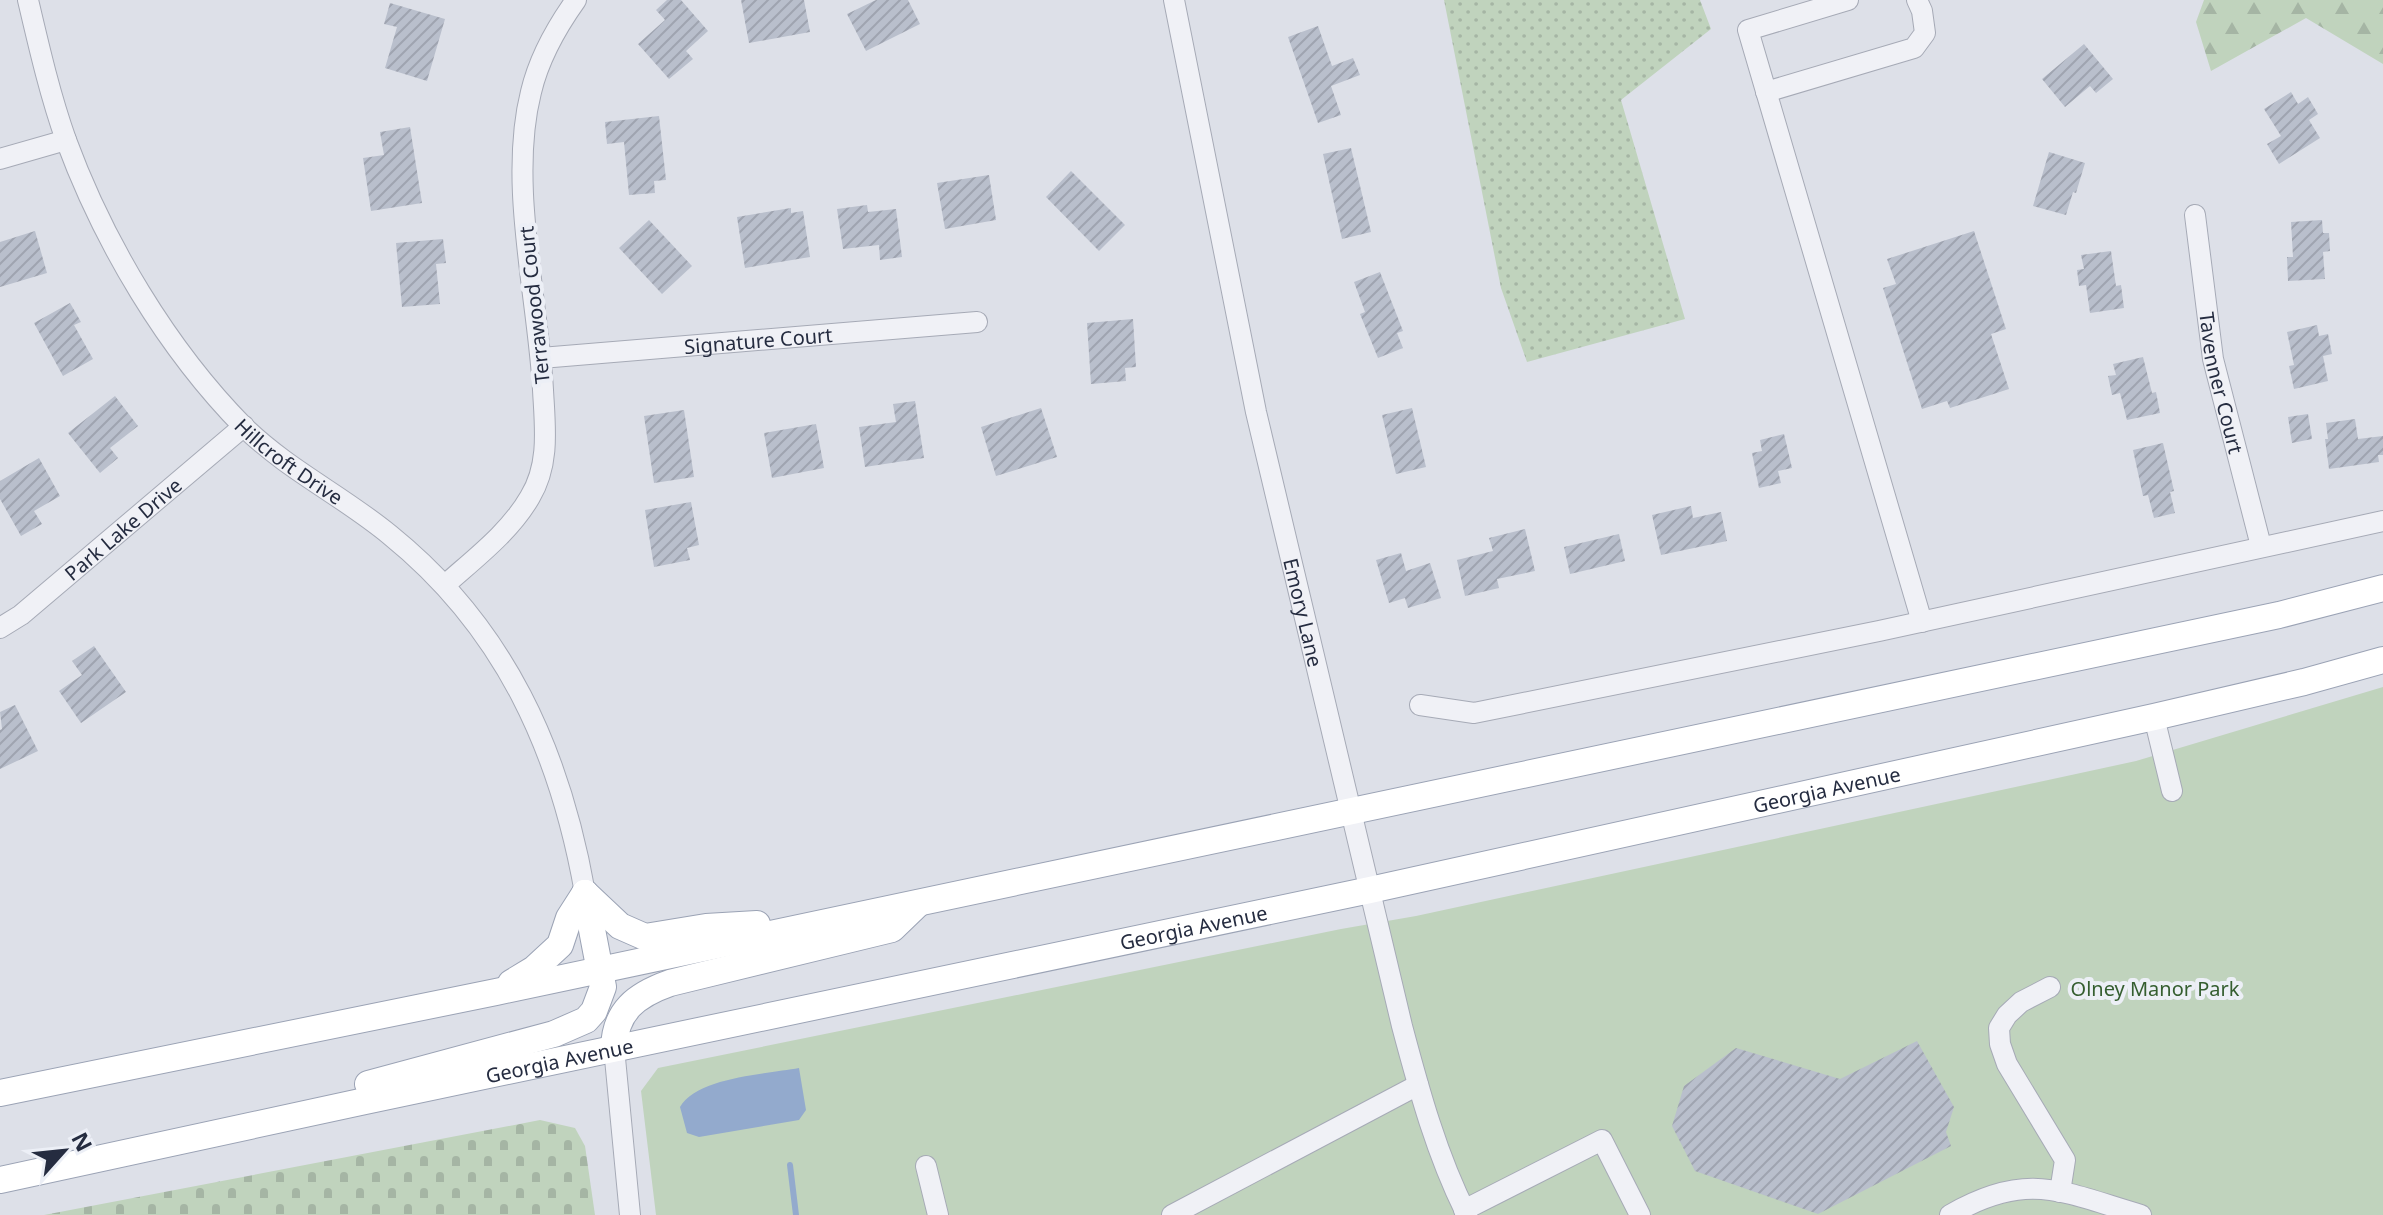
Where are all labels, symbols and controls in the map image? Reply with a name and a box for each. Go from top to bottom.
street label: Terrawood Court [512,225,556,385]
street label: Tavenner Court [2194,310,2250,456]
street label: Signature Court [683,320,833,360]
street label: Hillcroft Drive [229,412,349,510]
street label: Park Lake Drive [58,471,187,586]
street label: Emory Lane [1278,555,1330,669]
street label: Georgia Avenue [1750,760,1903,819]
street label: Georgia Avenue [1117,898,1270,956]
park label: Olney Manor Park [2071,975,2240,1002]
street label: Georgia Avenue [483,1032,636,1089]
north arrow [24,1111,104,1191]
text: N [65,1127,100,1156]

